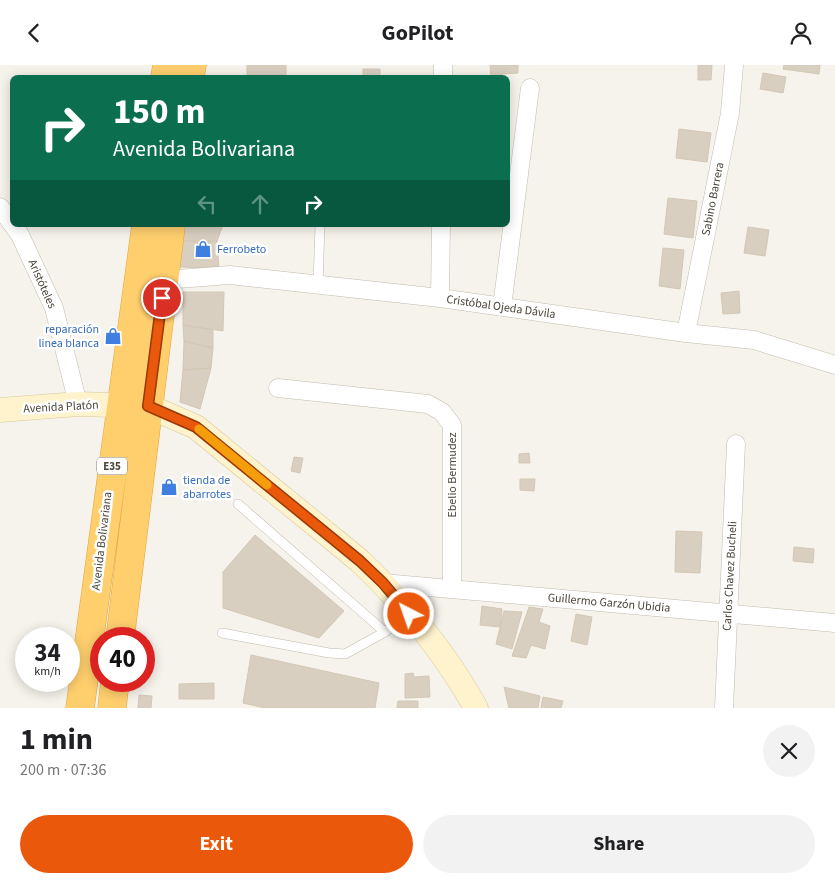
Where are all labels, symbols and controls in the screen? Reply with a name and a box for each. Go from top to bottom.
text: GoPilot [382,17,453,49]
icon: back [20,19,48,47]
icon: person [787,19,815,47]
text: 150 m [113,87,205,137]
icon: right [30,95,95,160]
text: Avenida Bolivariana [113,133,295,165]
street label: Sabino Barrera [698,161,728,237]
icon: left [193,190,221,218]
icon: ahead [246,190,274,218]
icon: right [299,190,327,218]
shop icon: Ferrobeto [193,239,213,259]
place label: Ferrobeto [217,241,266,258]
street label: Aristóteles [24,257,60,311]
pin [141,277,183,319]
icon: arrive [148,284,176,312]
street label: Cristóbal Ojeda Dávila [445,291,557,323]
place label: reparación linea blanca [38,321,99,352]
shop icon: reparación linea blanca [103,326,123,346]
street label: Avenida Platón [23,397,99,417]
street label: Ebelio Bermudez [444,432,461,518]
road number: E35 [97,457,127,475]
place label: tienda de abarrotes [183,472,231,503]
shop icon: tienda de abarrotes [159,477,179,497]
street label: Avenida Bolivariana [88,491,116,591]
street label: Carlos Chavez Bucheli [719,521,741,631]
position arrow [382,587,434,639]
street label: Guillermo Garzón Ubidia [547,589,671,617]
speed limit sign: 40 [90,627,155,692]
text: 34 [34,635,61,671]
text: km/h [34,663,61,680]
text: 1 min [20,718,93,761]
button: close [763,725,815,777]
text: 200 m · 07:36 [20,759,107,781]
button: Exit [20,815,413,873]
button: Share [423,815,815,873]

